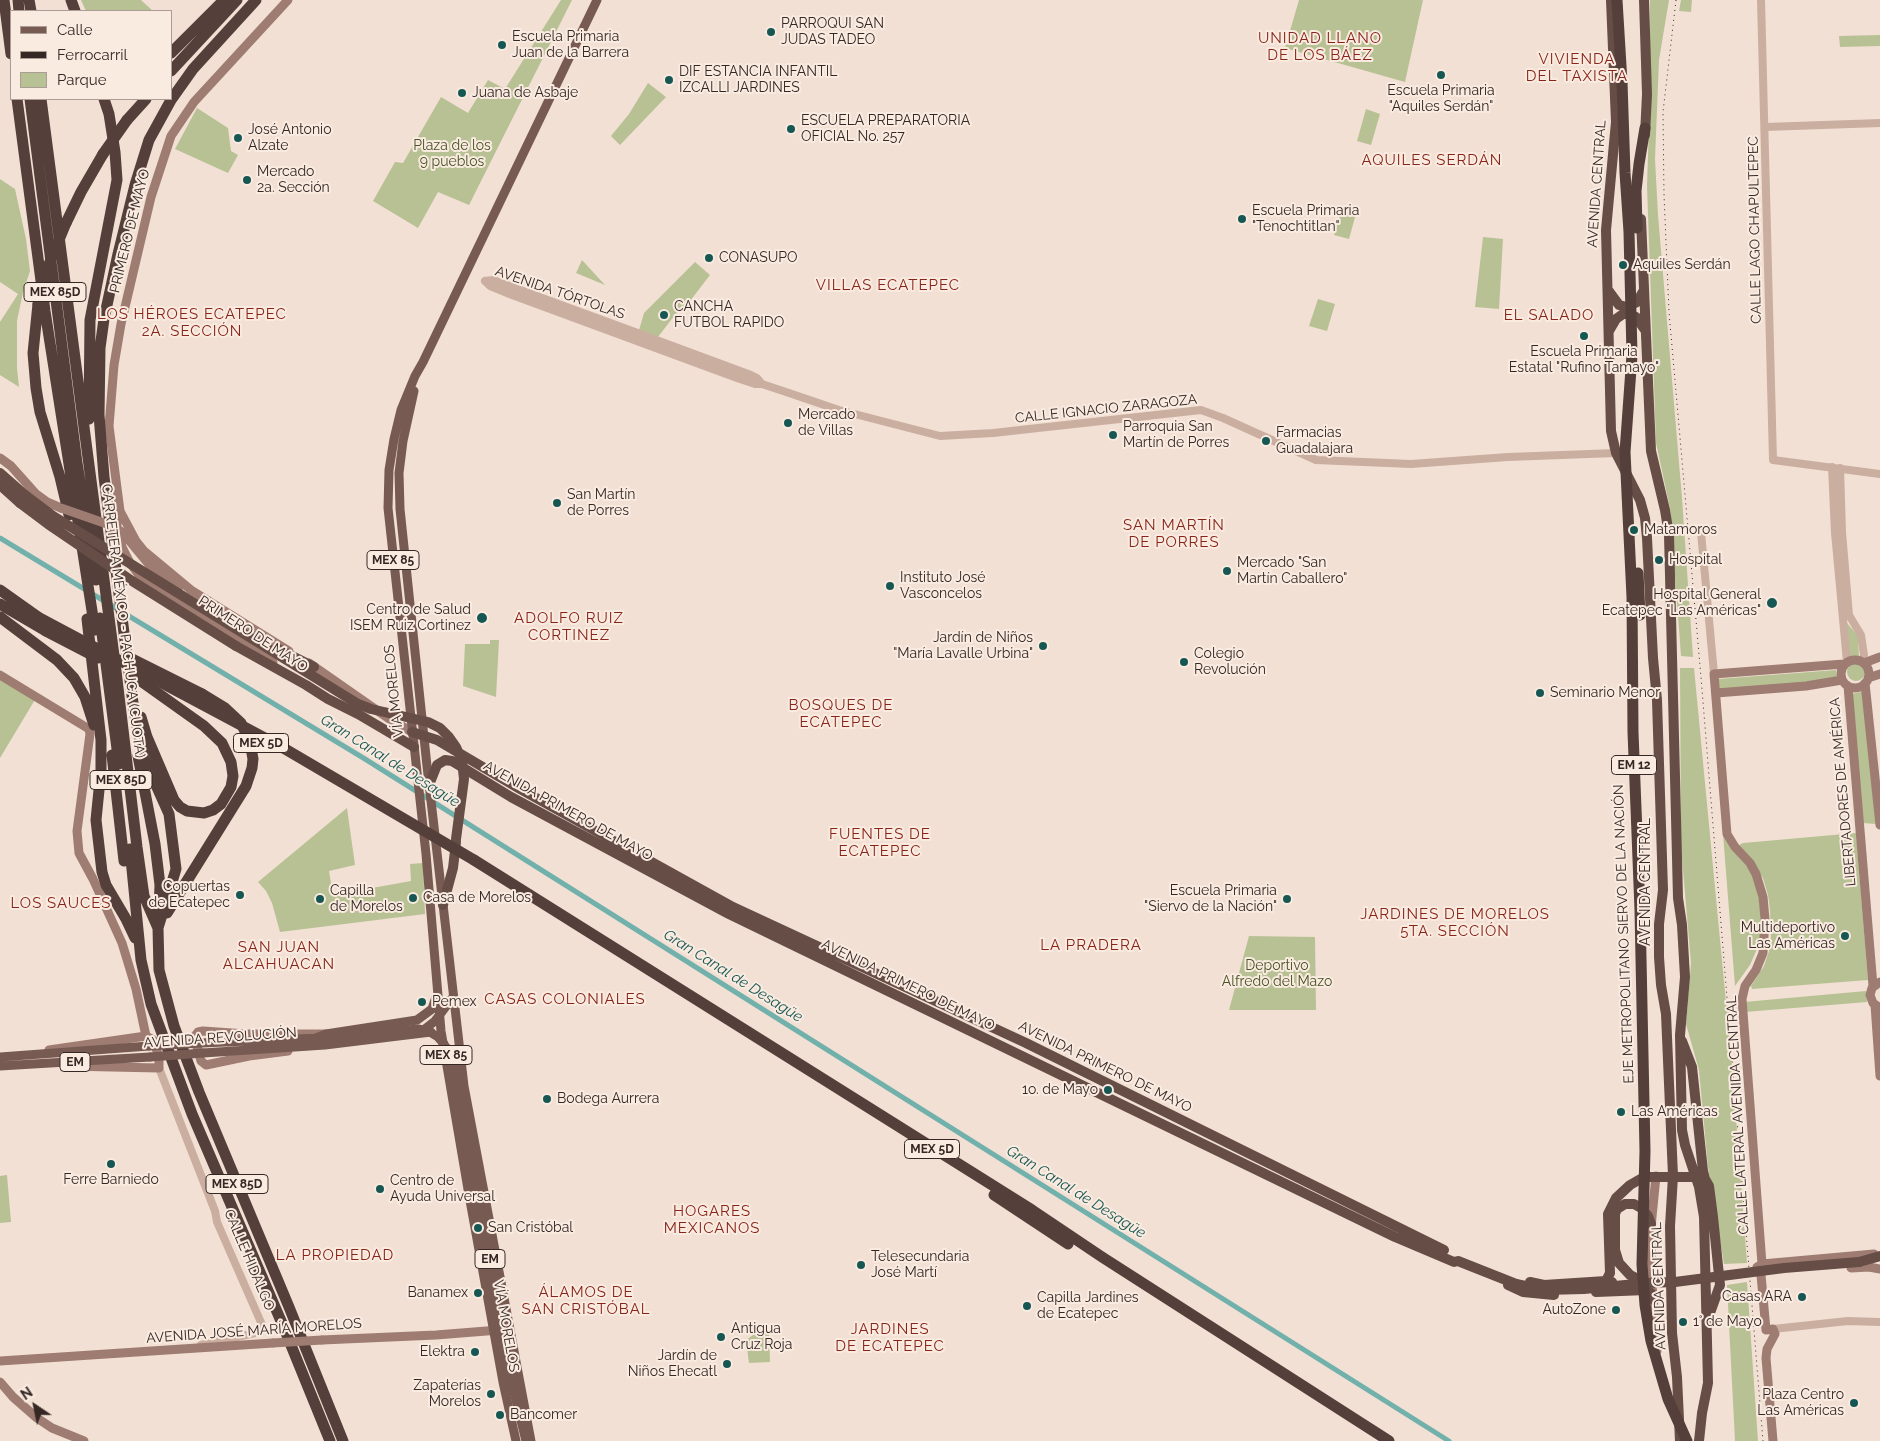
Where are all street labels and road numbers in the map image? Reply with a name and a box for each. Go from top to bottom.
street label: AVENIDA CENTRAL [1584,120,1610,248]
street label: CALLE LAGO CHAPULTEPEC [1745,136,1765,324]
street label: PRIMERO DE MAYO [106,167,154,295]
street label: AVENIDA TÓRTOLAS [493,263,627,323]
road number: MEX 85D [24,282,86,302]
street label: CALLE IGNACIO ZARAGOZA [1014,391,1198,427]
street label: CARRETERA MÉXICO - PACHUCA (CUOTA) [98,483,148,759]
road number: MEX 85 [367,550,419,570]
street label: PRIMERO DE MAYO [195,592,311,676]
street label: VÍA MORELOS [381,644,407,738]
street label: LIBERTADORES DE AMÉRICA [1826,697,1860,887]
road number: MEX 5D [234,734,288,752]
road number: EM 12 [1612,756,1656,774]
street label: AVENIDA PRIMERO DE MAYO [481,757,655,865]
road number: MEX 85D [90,770,152,790]
street label: EJE METROPOLITANO SIERVO DE LA NACIÓN [1610,784,1638,1084]
street label: AVENIDA CENTRAL [1638,818,1654,946]
street label: AVENIDA PRIMERO DE MAYO [819,936,997,1034]
street label: CALLE LATERAL AVENIDA CENTRAL [1723,995,1753,1235]
street label: AVENIDA PRIMERO DE MAYO [1016,1018,1194,1116]
street label: AVENIDA REVOLUCIÓN [143,1024,297,1052]
road number: MEX 85 [420,1046,472,1064]
road number: EM [60,1052,90,1072]
road number: MEX 5D [904,1140,960,1158]
road number: MEX 85D [206,1174,268,1194]
street label: CALLE HIDALGO [220,1207,278,1313]
street label: AVENIDA CENTRAL [1648,1222,1670,1350]
road number: EM [475,1250,505,1268]
street label: VÍA MORELOS [490,1279,522,1373]
street label: AVENIDA JOSÉ MARÍA MORELOS [146,1315,362,1347]

